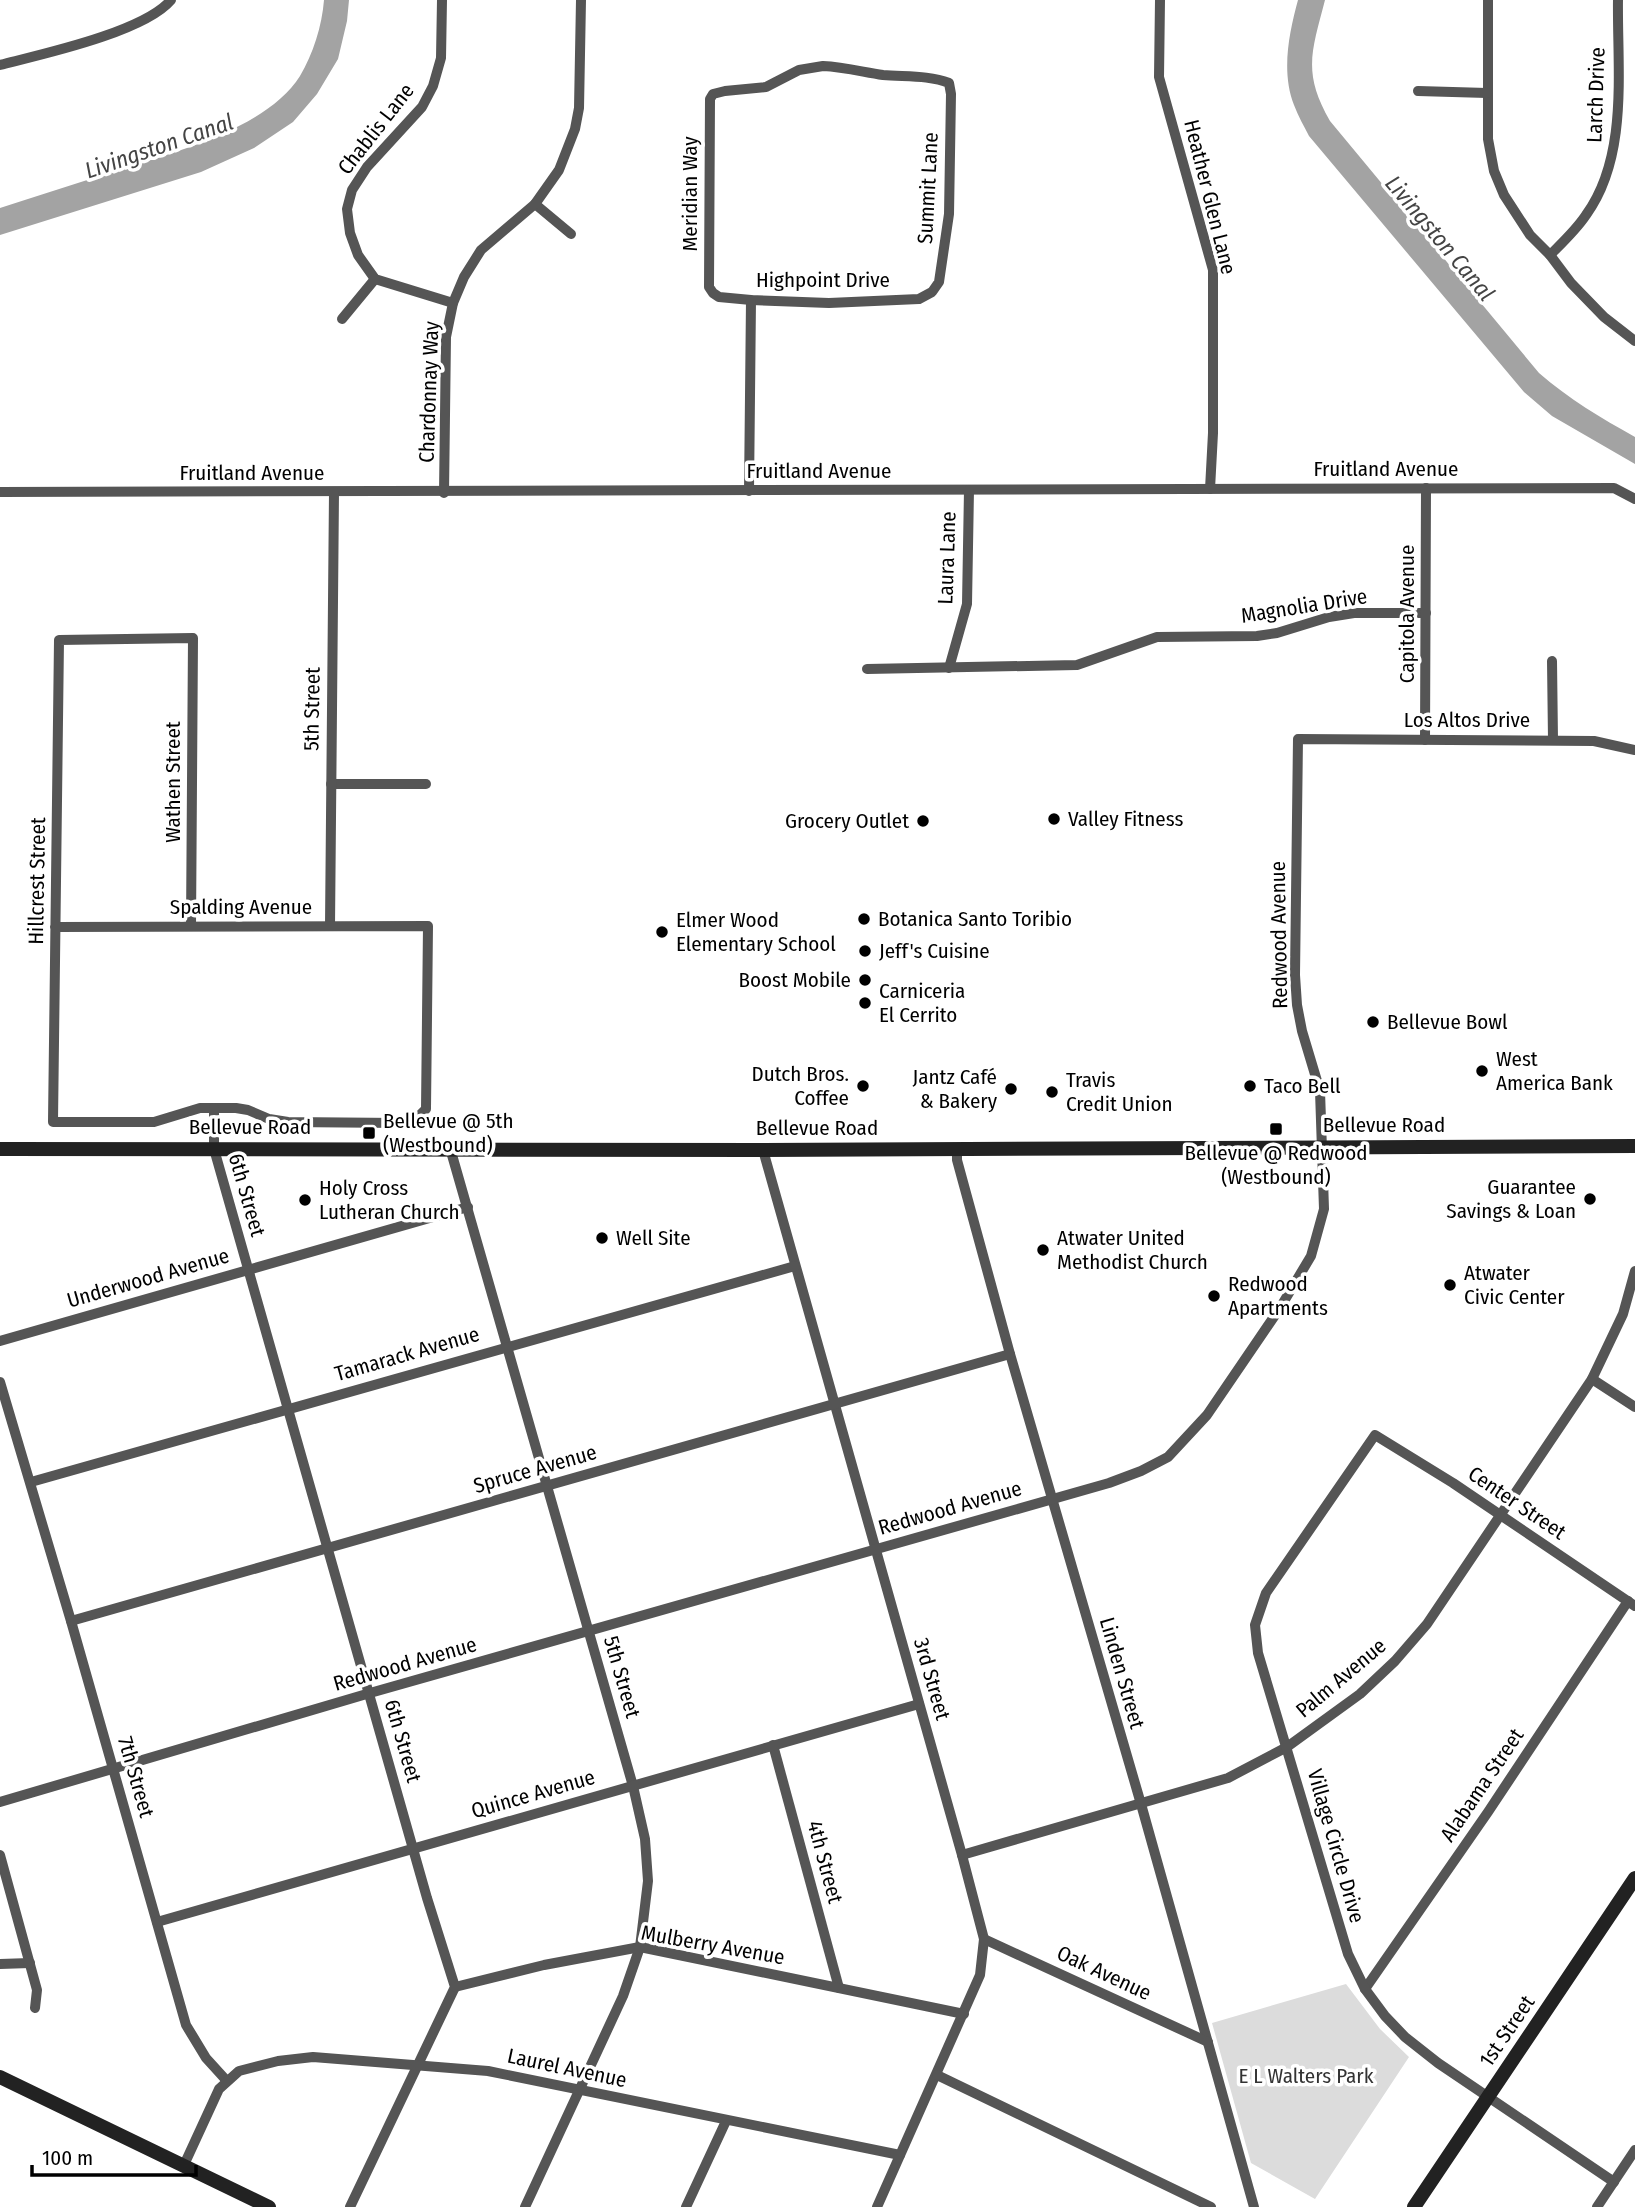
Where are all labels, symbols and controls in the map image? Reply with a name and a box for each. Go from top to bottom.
street label: Larch Drive [1581,47,1611,143]
street label: Chablis Lane [332,78,420,180]
water label: Livingston Canal [81,108,237,184]
street label: Heather Glen Lane [1178,117,1242,277]
street label: Summit Lane [912,132,944,244]
street label: Meridian Way [677,136,703,252]
water label: Livingston Canal [1379,170,1501,306]
street label: Highpoint Drive [756,267,890,293]
street label: Chardonnay Way [414,320,444,463]
street label: Fruitland Avenue [1314,456,1458,482]
street label: Fruitland Avenue [747,458,891,484]
street label: Fruitland Avenue [180,460,324,486]
street label: Laura Lane [932,511,962,605]
street label: Capitola Avenue [1394,545,1420,683]
street label: Magnolia Drive [1239,583,1369,629]
street label: 5th Street [298,667,326,751]
street label: Los Altos Drive [1404,707,1530,733]
street label: Wathen Street [160,721,186,843]
place label: Valley Fitness [1068,806,1183,832]
place label: Grocery Outlet [785,808,909,834]
marker: Valley Fitness [1046,811,1062,827]
marker: Grocery Outlet [915,813,931,829]
street label: Hillcrest Street [23,817,51,945]
street label: Redwood Avenue [1265,861,1293,1009]
street label: Spalding Avenue [170,894,312,920]
place label: Botanica Santo Toribio [878,906,1072,932]
place label: Elmer Wood Elementary School [676,907,836,957]
marker: Botanica Santo Toribio [856,911,872,927]
marker: Elmer Wood Elementary School [654,924,670,940]
place label: Jeff's Cuisine [879,938,990,964]
marker: Jeff's Cuisine [857,943,873,959]
place label: Boost Mobile [738,967,851,993]
marker: Boost Mobile [857,972,873,988]
place label: Carniceria El Cerrito [879,978,965,1028]
marker: Carniceria El Cerrito [857,995,873,1011]
place label: Bellevue Bowl [1387,1009,1508,1035]
marker: Bellevue Bowl [1365,1014,1381,1030]
place label: West America Bank [1496,1046,1613,1096]
place label: Dutch Bros. Coffee [752,1061,849,1111]
marker: West America Bank [1474,1063,1490,1079]
place label: Jantz Café & Bakery [912,1064,998,1114]
place label: Travis Credit Union [1066,1067,1173,1117]
place label: Taco Bell [1264,1073,1341,1099]
marker: Dutch Bros. Coffee [855,1078,871,1094]
marker: Taco Bell [1242,1078,1258,1094]
marker: Jantz Café & Bakery [1003,1081,1019,1097]
marker: Travis Credit Union [1044,1084,1060,1100]
place label: Bellevue @ 5th (Westbound) [383,1108,514,1158]
street label: Bellevue Road [1323,1112,1445,1138]
street label: Bellevue Road [189,1114,311,1140]
street label: Bellevue Road [756,1115,878,1141]
marker: Bellevue @ Redwood (Westbound) [1268,1121,1284,1137]
marker: Bellevue @ 5th (Westbound) [361,1125,377,1141]
place label: Bellevue @ Redwood (Westbound) [1185,1140,1367,1190]
street label: 6th Street [223,1151,271,1240]
place label: Guarantee Savings & Loan [1446,1174,1576,1224]
place label: Holy Cross Lutheran Church [319,1175,460,1225]
marker: Guarantee Savings & Loan [1582,1191,1598,1207]
marker: Holy Cross Lutheran Church [297,1192,313,1208]
place label: Well Site [616,1225,691,1251]
place label: Atwater United Methodist Church [1057,1225,1208,1275]
marker: Well Site [594,1230,610,1246]
street label: Underwood Avenue [64,1242,232,1314]
marker: Atwater United Methodist Church [1035,1242,1051,1258]
place label: Atwater Civic Center [1464,1260,1565,1310]
place label: Redwood Apartments [1228,1271,1328,1321]
marker: Atwater Civic Center [1442,1277,1458,1293]
marker: Redwood Apartments [1206,1288,1222,1304]
street label: Tamarack Avenue [332,1321,482,1387]
street label: Spruce Avenue [470,1439,600,1499]
street label: Center Street [1463,1461,1571,1545]
street label: Redwood Avenue [875,1475,1025,1541]
street label: Linden Street [1094,1614,1150,1732]
street label: Redwood Avenue [330,1631,480,1697]
street label: 5th Street [598,1633,646,1721]
street label: Palm Avenue [1291,1633,1391,1723]
street label: 3rd Street [908,1635,956,1723]
street label: 6th Street [379,1697,427,1786]
street label: Alabama Street [1435,1723,1529,1847]
street label: 7th Street [112,1734,160,1821]
street label: Quince Avenue [468,1764,598,1824]
street label: Village Circle Drive [1302,1766,1370,1926]
street label: 4th Street [801,1818,849,1906]
street label: Mulberry Avenue [639,1920,787,1970]
street label: Oak Avenue [1053,1940,1155,2006]
street label: 1st Street [1474,1990,1540,2072]
street label: Laurel Avenue [505,2043,629,2093]
park label: E L Walters Park [1239,2063,1374,2089]
scale bar [32,2134,196,2178]
text: 100 m [42,2145,93,2171]

